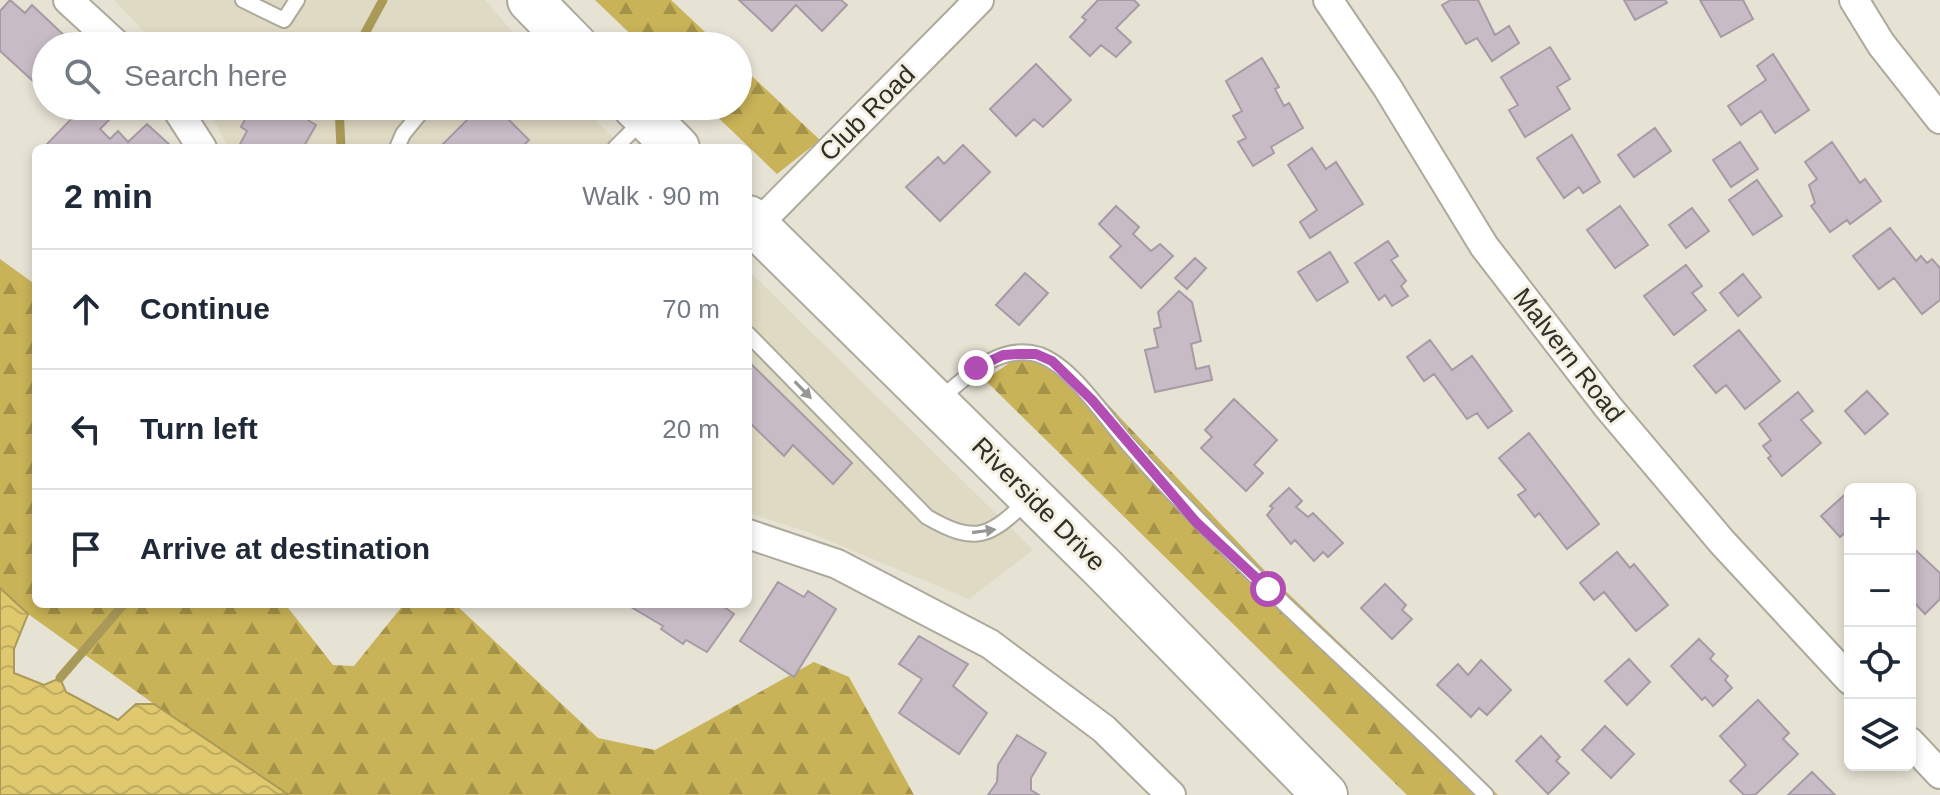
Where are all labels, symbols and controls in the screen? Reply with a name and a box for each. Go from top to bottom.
search box [32,32,752,120]
icon: search [60,54,104,98]
text: Search here [124,59,287,92]
street label: Club Road [813,59,921,167]
text: 2 min [64,177,153,215]
text: Walk · 90 m [582,181,720,211]
street label: Malvern Road [1507,282,1631,428]
icon: ahead [64,287,108,331]
text: Continue [140,292,270,325]
text: 70 m [662,294,720,324]
route end [958,350,994,386]
one-way arrow [793,380,811,399]
icon: left [64,407,108,451]
text: Turn left [140,412,258,445]
text: 20 m [662,414,720,444]
street label: Riverside Drive [966,431,1112,577]
map controls [1844,483,1916,771]
button: + [1844,483,1916,555]
one-way arrow [971,524,996,537]
icon: arrive [64,527,108,571]
text: Arrive at destination [140,532,430,565]
button: − [1844,555,1916,627]
route start [1250,571,1286,607]
button: locate [1844,627,1916,699]
button: layers [1844,699,1916,771]

